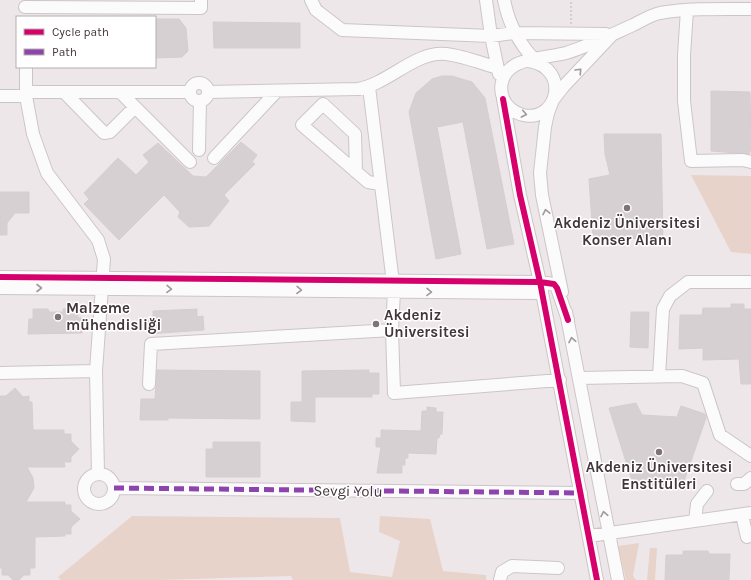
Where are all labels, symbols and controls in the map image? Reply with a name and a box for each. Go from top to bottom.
legend [16,16,156,68]
text: Cycle path [52,25,109,39]
text: Path [52,45,77,59]
one-way arrow [574,68,582,76]
one-way arrow [521,110,527,118]
marker: Akdeniz Üniversitesi Konser Alanı [622,203,632,213]
one-way arrow [542,209,550,215]
place label: Akdeniz Üniversitesi Konser Alanı [554,213,700,249]
one-way arrow [36,284,42,292]
one-way arrow [166,285,172,293]
one-way arrow [296,286,302,295]
one-way arrow [426,288,432,296]
place label: Malzeme mühendisliği [66,299,161,334]
place label: Akdeniz Üniversitesi [384,306,470,341]
marker: Malzeme mühendisliği [53,312,63,322]
marker: Akdeniz Üniversitesi [371,319,381,329]
one-way arrow [568,337,576,343]
marker: Akdeniz Üniversitesi Enstitüleri [654,447,664,457]
place label: Akdeniz Üniversitesi Enstitüleri [586,457,732,493]
street label: Sevgi Yolu [313,481,383,501]
one-way arrow [601,511,609,517]

